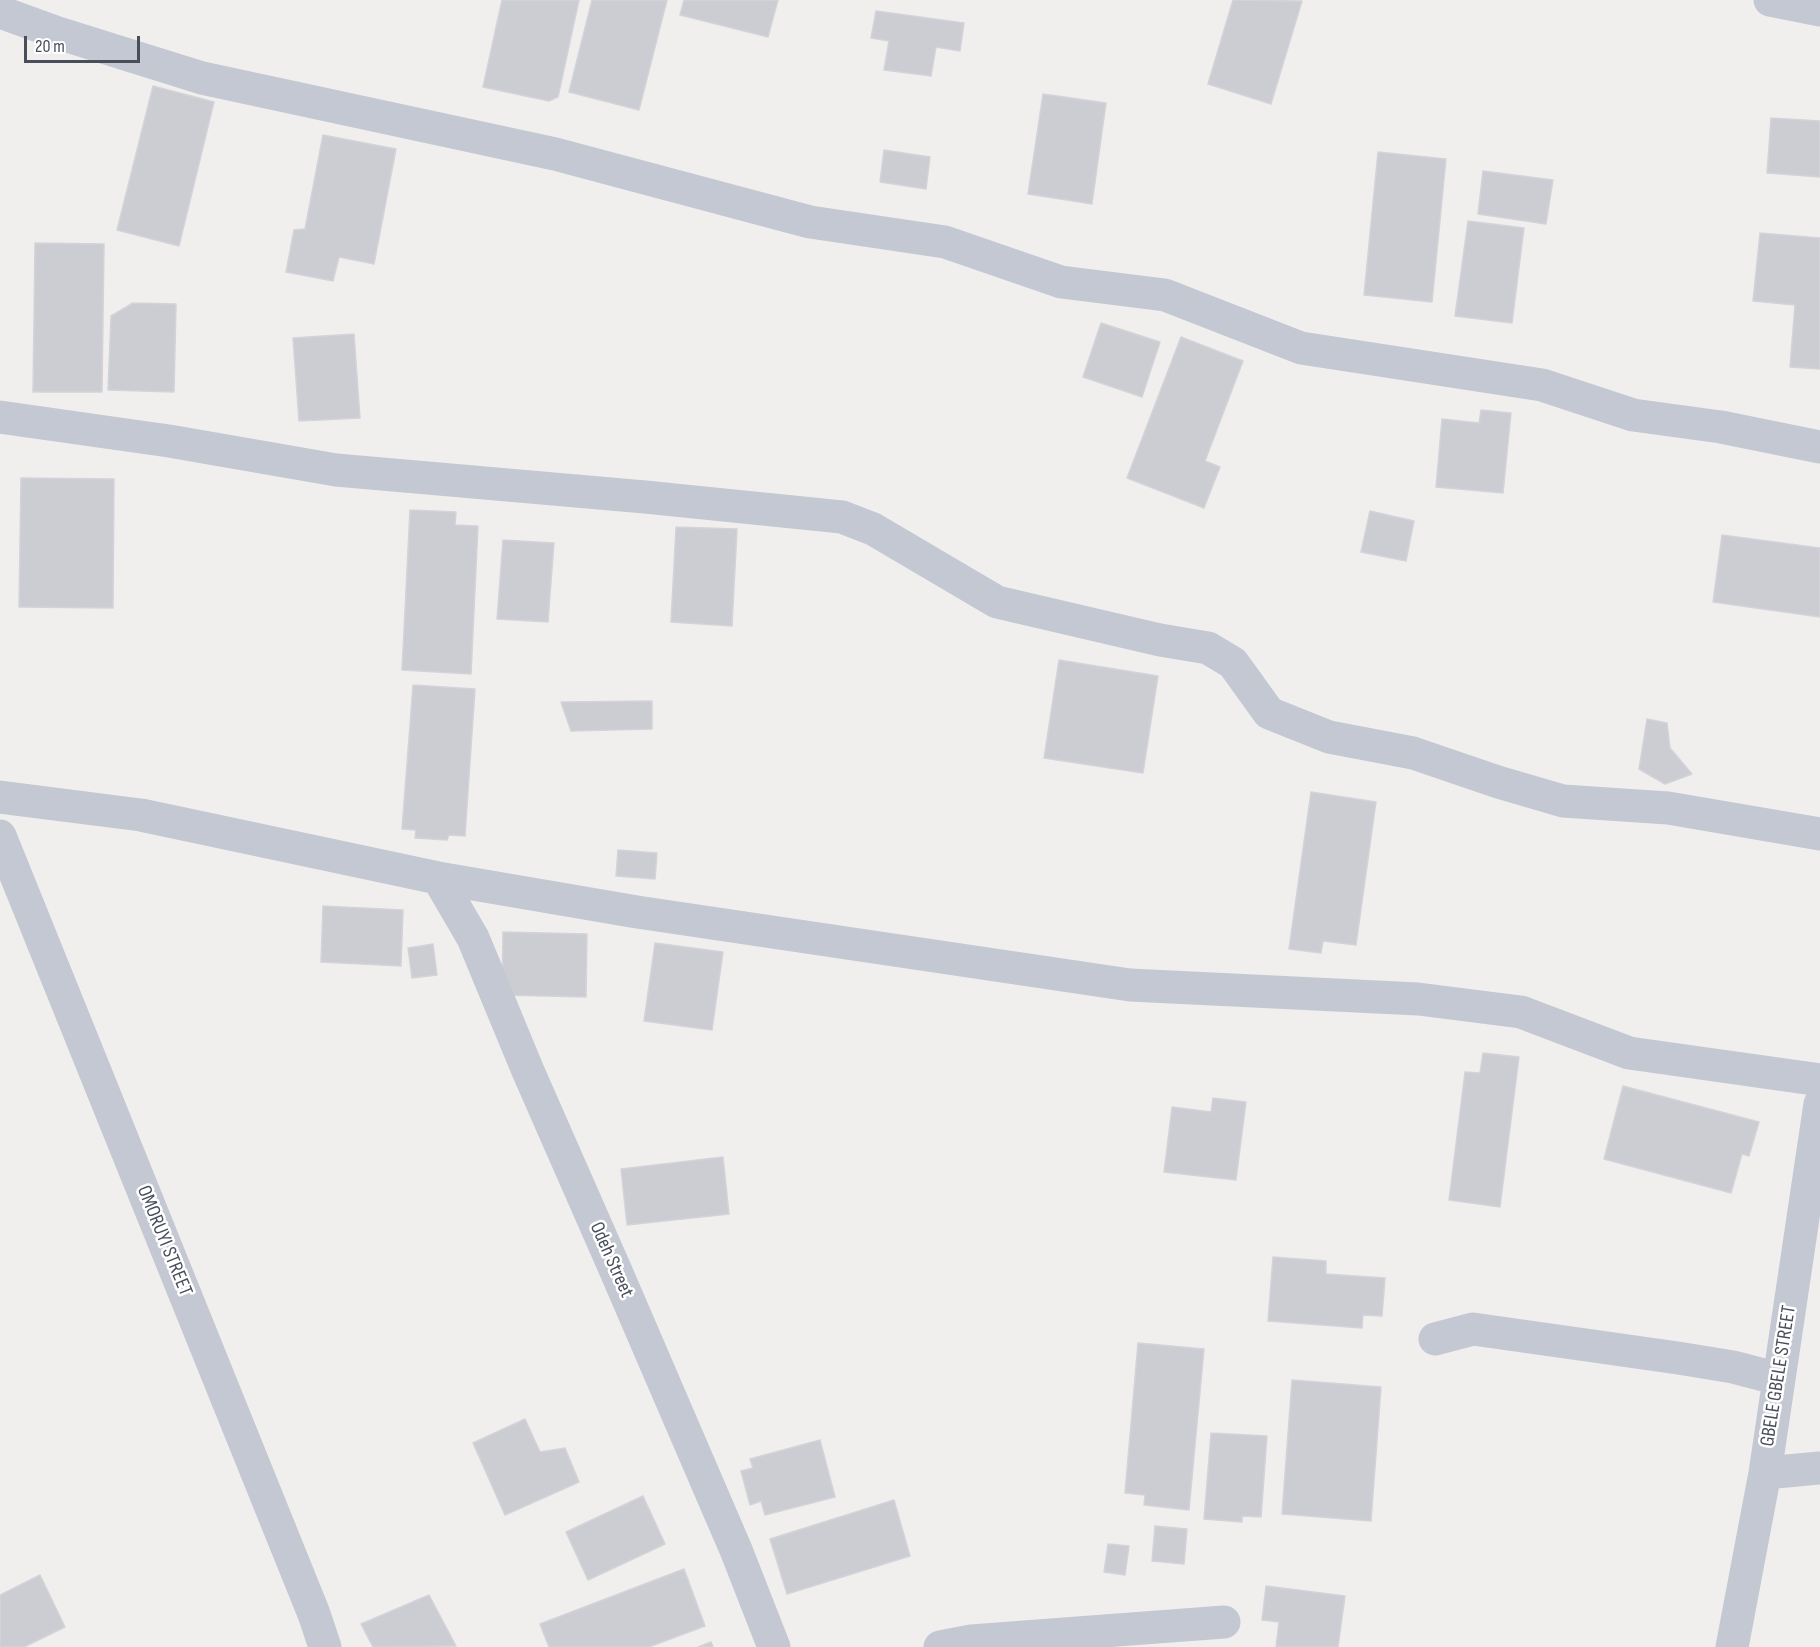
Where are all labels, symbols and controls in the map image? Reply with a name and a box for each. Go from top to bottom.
scale bar [27,24,142,62]
text: 20 m [35,36,65,57]
street label: OMORUYI STREET [131,1182,197,1300]
street label: Odeh Street [584,1218,638,1302]
street label: GBELE GBELE STREET [1756,1304,1802,1448]

